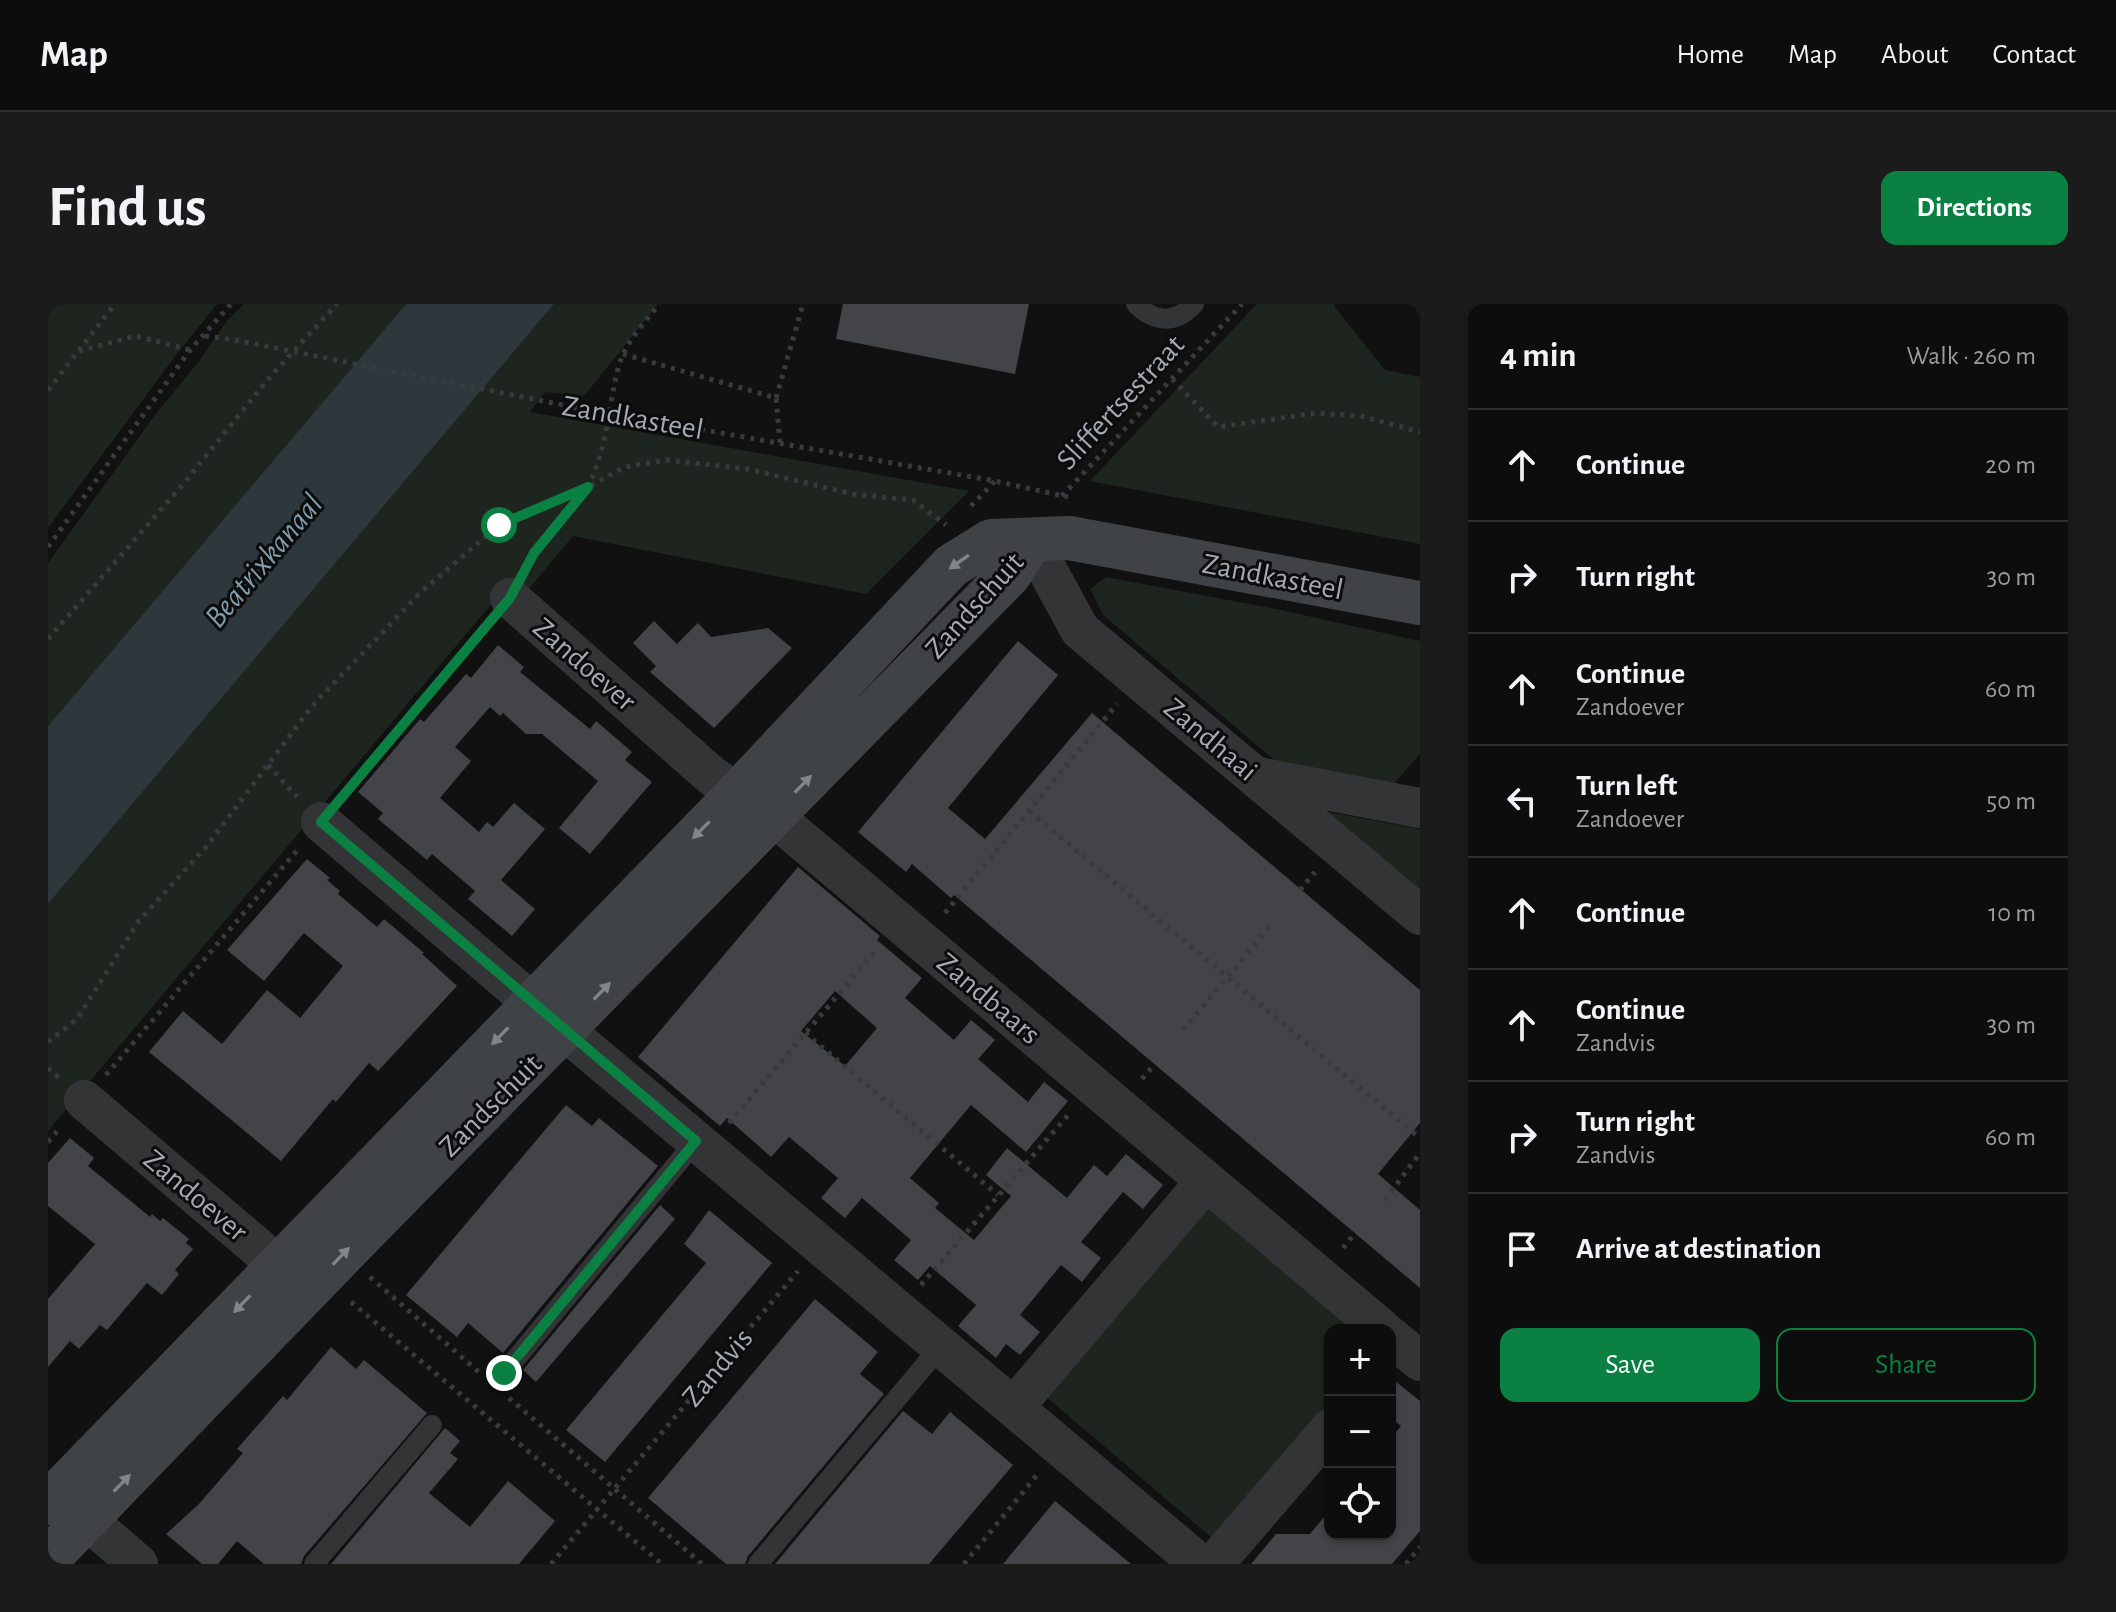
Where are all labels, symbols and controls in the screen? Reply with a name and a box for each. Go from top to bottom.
text: Map [40,36,108,74]
text: Home [1677,41,1744,69]
text: Map [1788,41,1837,69]
text: About [1881,41,1949,69]
text: Contact [1993,41,2076,69]
button: Directions [1881,171,2068,245]
text: Find us [48,180,206,236]
street label: Sliffertsestraat [1051,329,1190,476]
text: 4 min [1500,339,1577,373]
text: Walk · 260 m [1906,343,2036,369]
street label: Zandkasteel [560,391,706,445]
icon: ahead [1500,443,1544,487]
text: Continue [1576,450,1685,480]
text: 20 m [1985,452,2036,478]
water label: Beatrixkanaal [199,488,329,634]
route start [481,507,517,543]
street label: Zandschuit [920,547,1030,664]
street label: Zandkasteel [1200,549,1346,605]
one-way arrow [948,554,970,570]
icon: right [1500,555,1544,599]
text: Turn right [1576,562,1695,592]
text: 30 m [1986,564,2036,590]
street label: Zandoever [527,613,641,717]
text: Continue [1576,659,1685,689]
icon: ahead [1500,667,1544,711]
text: 60 m [1985,676,2036,702]
street label: Zandhaai [1158,693,1263,787]
text: Zandoever [1576,694,1684,720]
text: Turn left [1576,771,1677,801]
one-way arrow [793,775,811,794]
icon: left [1500,779,1544,823]
text: 50 m [1986,788,2036,814]
text: Zandoever [1576,806,1684,832]
one-way arrow [693,820,711,839]
icon: ahead [1500,891,1544,935]
text: Continue [1576,898,1685,928]
text: 10 m [1988,900,2036,926]
street label: Zandbaars [931,947,1046,1050]
one-way arrow [592,982,611,1001]
text: Continue [1576,995,1685,1025]
icon: ahead [1500,1003,1544,1047]
text: 30 m [1986,1012,2036,1038]
one-way arrow [491,1026,509,1045]
text: Zandvis [1576,1030,1655,1056]
street label: Zandschuit [434,1049,548,1163]
text: Turn right [1576,1107,1695,1137]
icon: right [1500,1115,1544,1159]
text: 60 m [1985,1124,2036,1150]
text: Zandvis [1576,1142,1655,1168]
street label: Zandoever [138,1144,253,1248]
icon: arrive [1500,1227,1544,1271]
text: Arrive at destination [1576,1234,1822,1264]
one-way arrow [331,1247,350,1266]
one-way arrow [233,1294,251,1313]
street label: Zandvis [677,1323,759,1412]
map controls [1324,1324,1396,1540]
button: + [1324,1324,1396,1396]
button: Save [1500,1328,1760,1402]
button: Share [1776,1328,2036,1402]
route end [486,1355,522,1391]
button: − [1324,1396,1396,1468]
button: locate [1324,1468,1396,1540]
one-way arrow [113,1474,131,1493]

